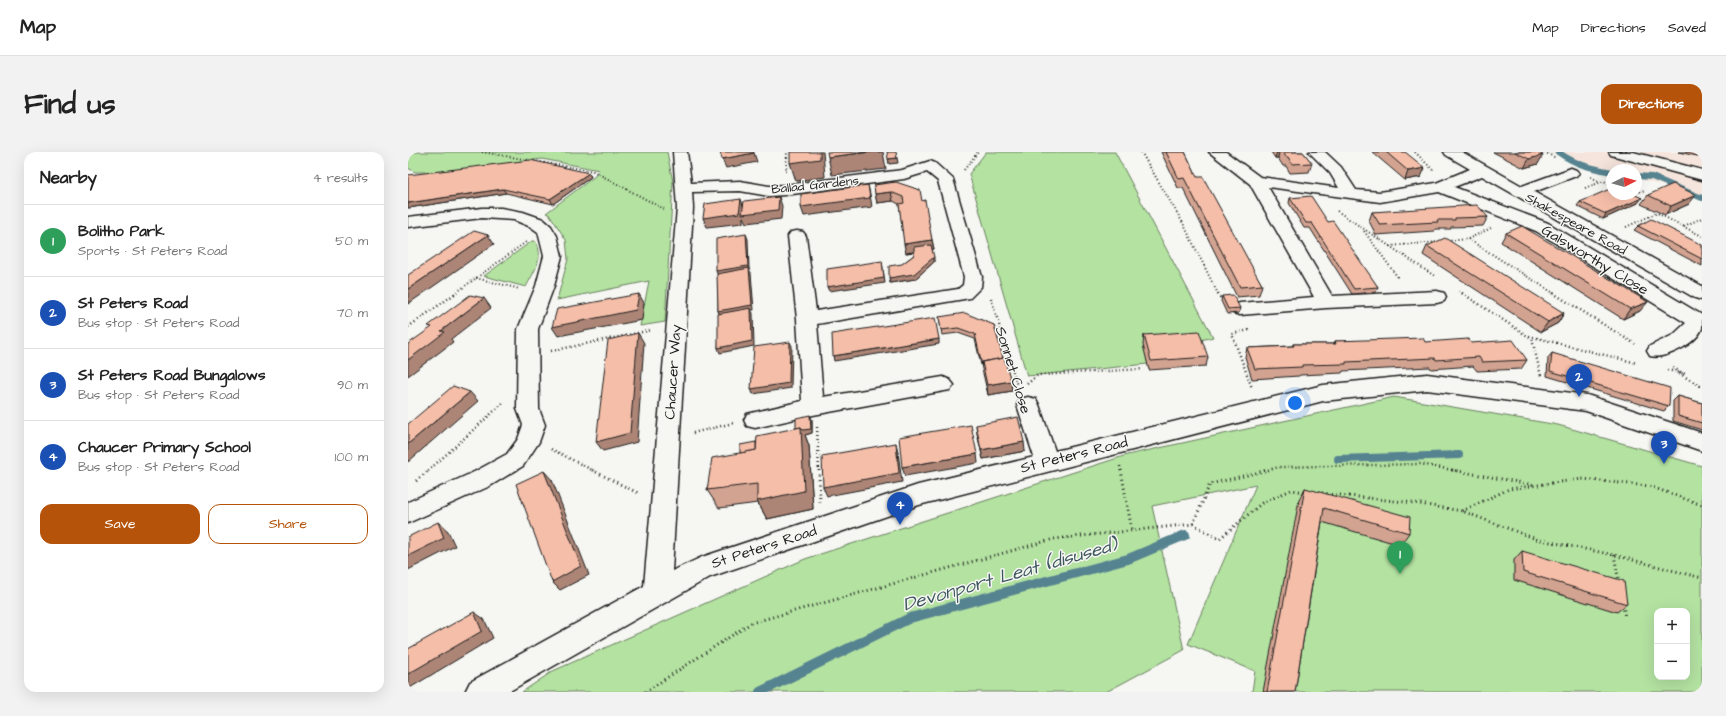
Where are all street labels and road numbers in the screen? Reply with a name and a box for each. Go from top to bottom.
street label: Ballad Gardens [770,171,860,199]
street label: Shakespeare Road [1522,189,1630,259]
street label: Galsworthy Close [1537,220,1653,301]
street label: Chaucer Way [659,324,688,420]
street label: Sonnet Close [990,324,1036,416]
street label: St Peters Road [1018,431,1130,478]
street label: St Peters Road [709,520,820,574]

